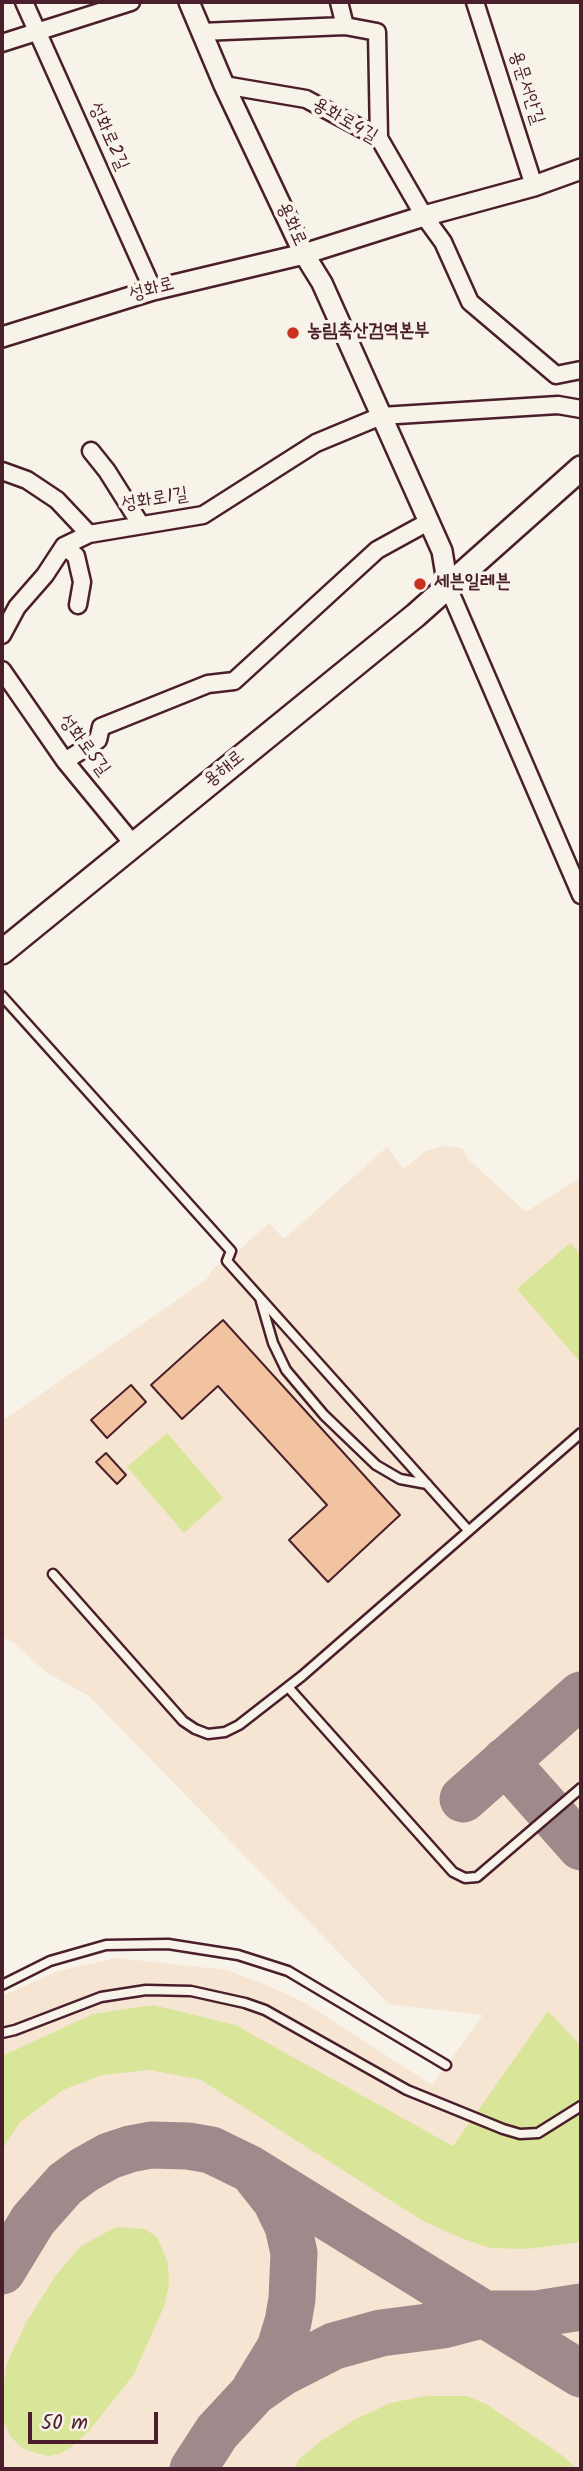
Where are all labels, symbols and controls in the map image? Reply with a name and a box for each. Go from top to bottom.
street label: 용문서안길 [502,48,548,128]
street label: 용화로4길 [307,94,381,150]
street label: 성화로2길 [82,99,132,175]
street label: 용화로 [270,199,310,251]
street label: 성화로 [127,274,177,308]
place label: 농림축산검역본부 [307,322,429,344]
marker: 농림축산검역본부 [285,325,301,341]
street label: 성화로1길 [120,484,190,518]
place label: 세븐일레븐 [434,573,510,595]
marker: 세븐일레븐 [412,576,428,592]
street label: 성화로5길 [52,711,114,781]
street label: 용해로 [200,747,250,793]
scale bar [32,2398,161,2442]
text: 50 m [41,2407,88,2440]

